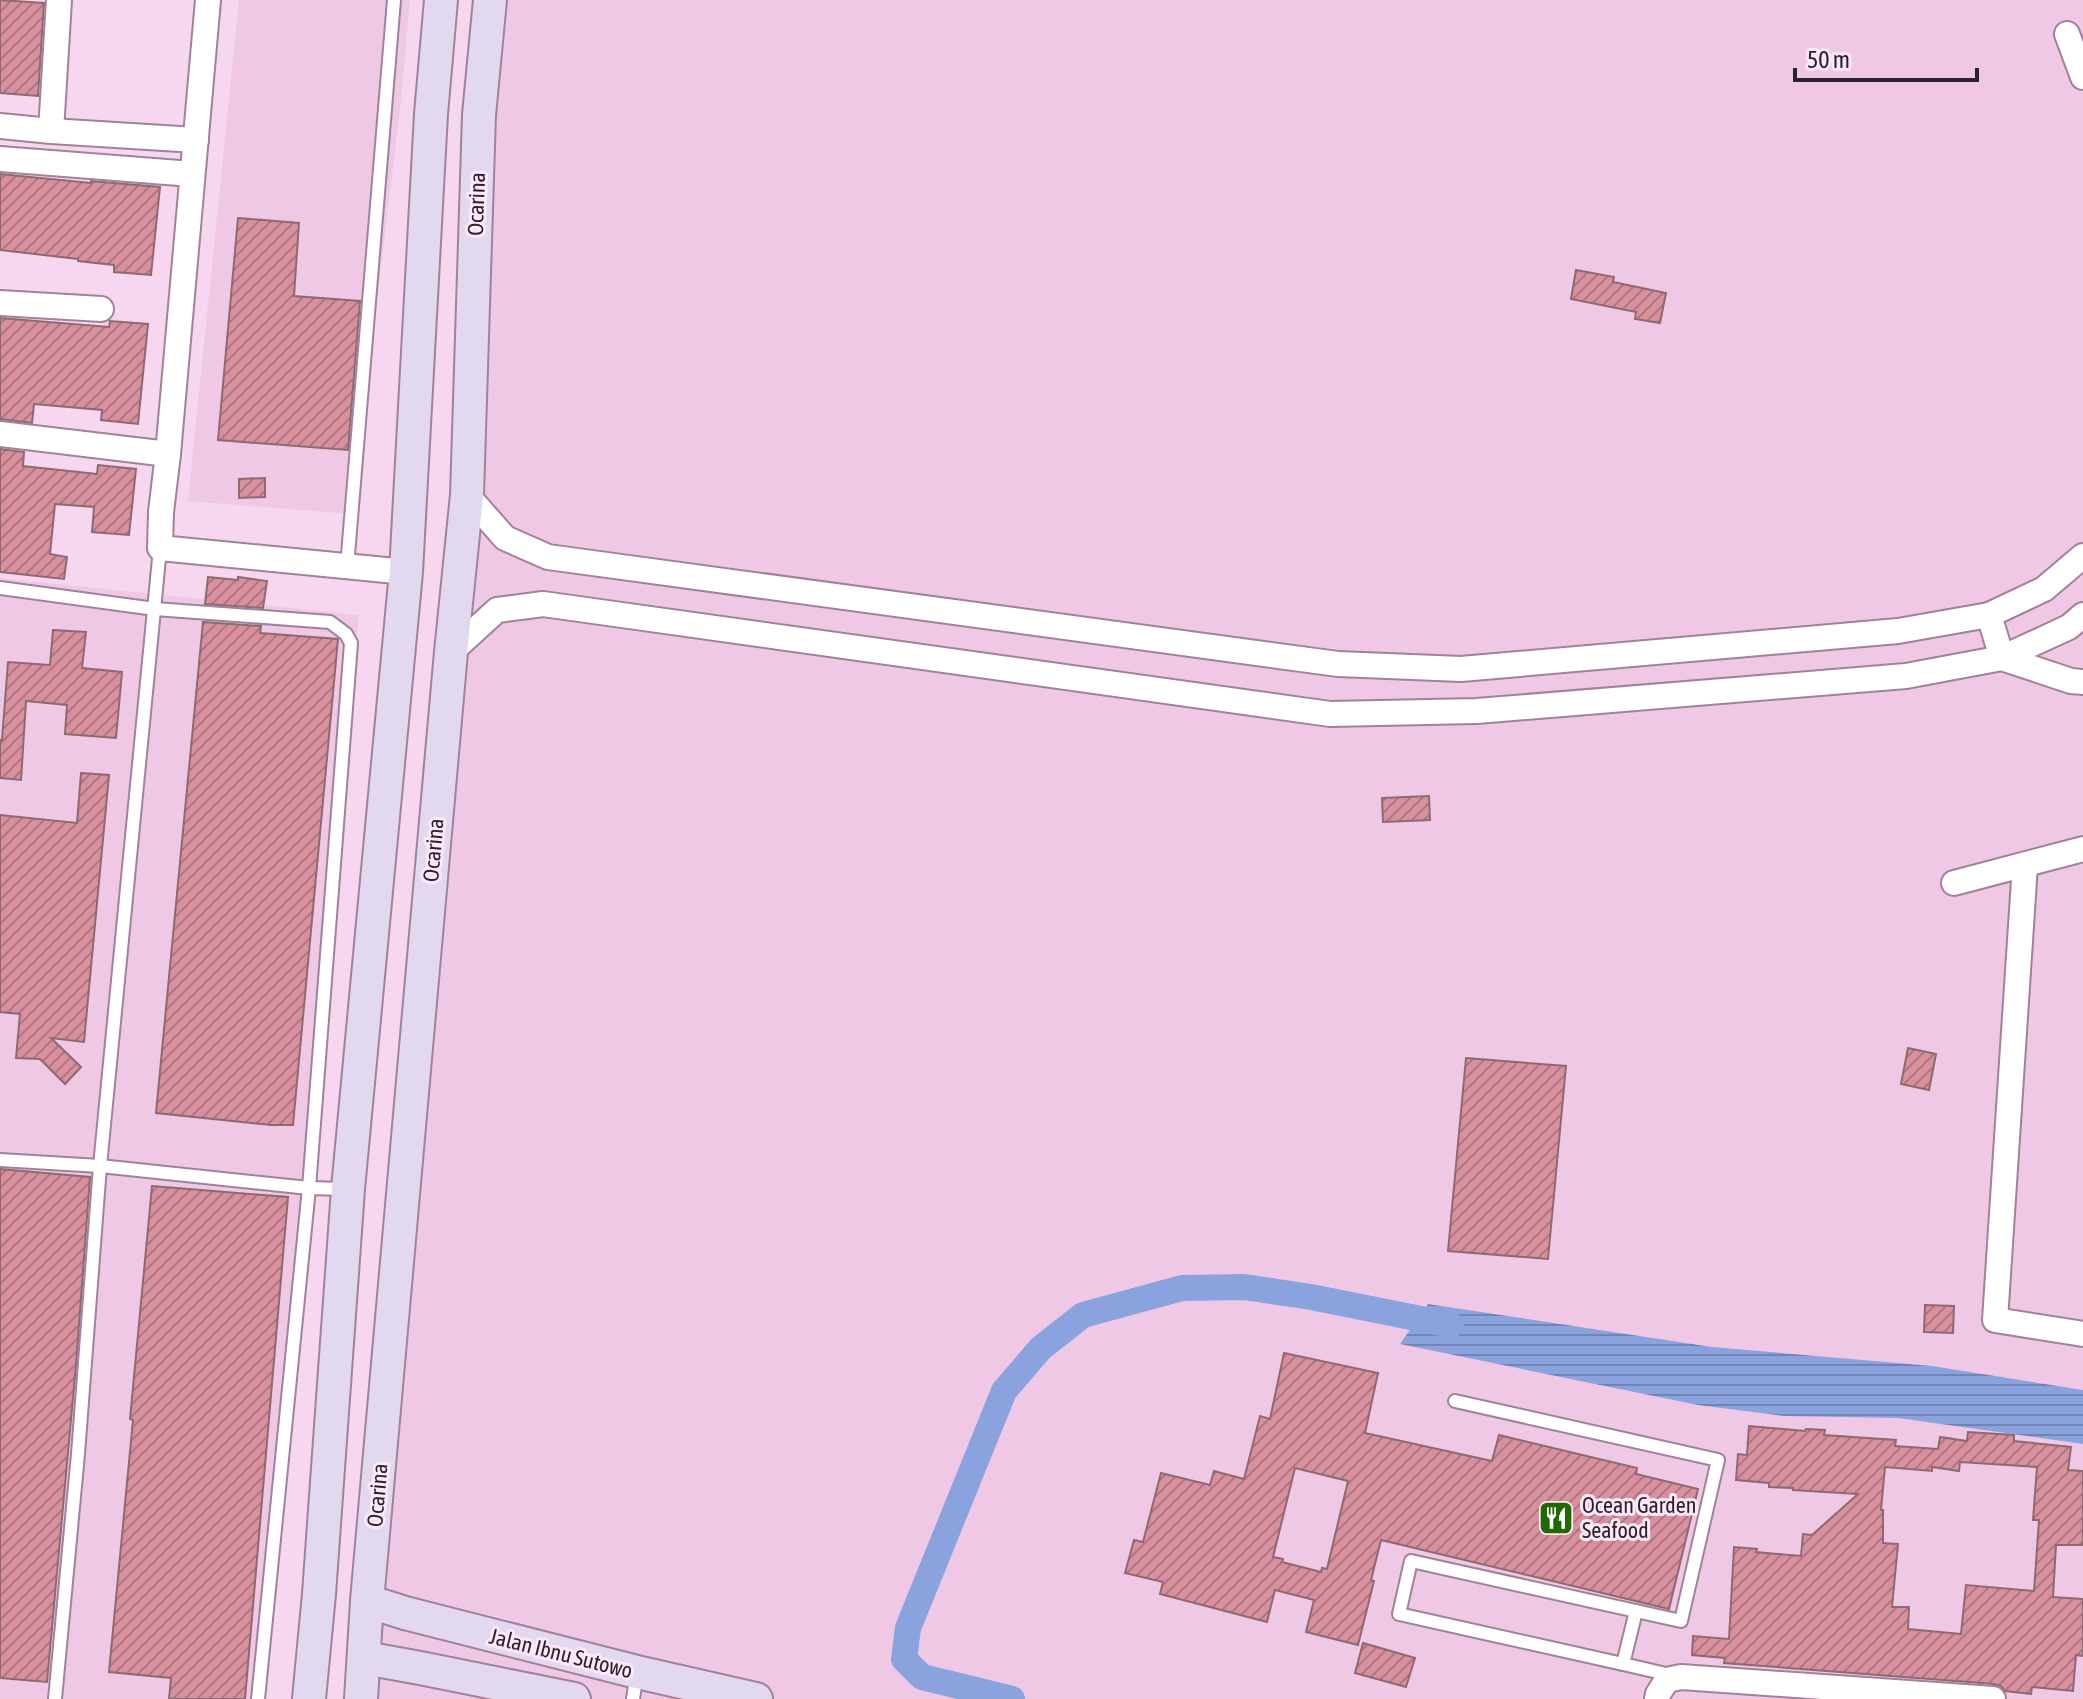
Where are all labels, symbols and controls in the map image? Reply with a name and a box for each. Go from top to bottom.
scale bar [1795,32,1977,82]
text: 50 m [1807,46,1850,73]
street label: Ocarina [462,172,490,236]
street label: Ocarina [417,817,449,883]
street label: Ocarina [361,1462,393,1528]
place label: Ocean Garden Seafood [1582,1492,1696,1543]
restaurant icon: Ocean Garden Seafood [1537,1499,1575,1537]
street label: Jalan Ibnu Sutowo [487,1623,635,1683]

